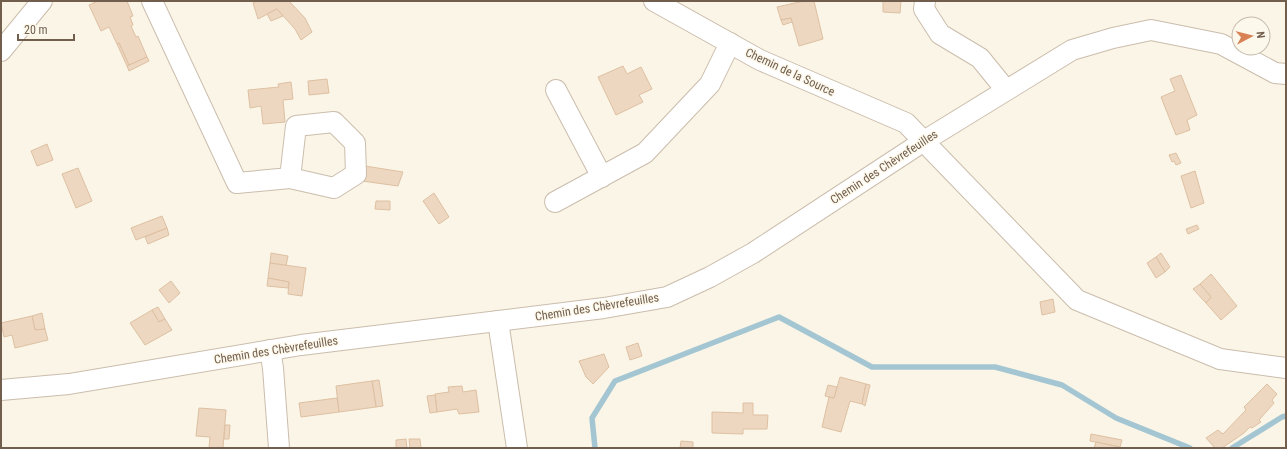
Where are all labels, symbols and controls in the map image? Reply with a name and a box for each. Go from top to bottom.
scale bar [18,16,74,42]
north arrow [1231,16,1271,56]
text: 20 m [24,23,48,37]
text: N [1254,31,1267,39]
street label: Chemin de la Source [743,45,837,99]
street label: Chemin des Chèvrefeuilles [828,127,940,207]
street label: Chemin des Chèvrefeuilles [534,290,660,324]
street label: Chemin des Chèvrefeuilles [213,333,339,367]

